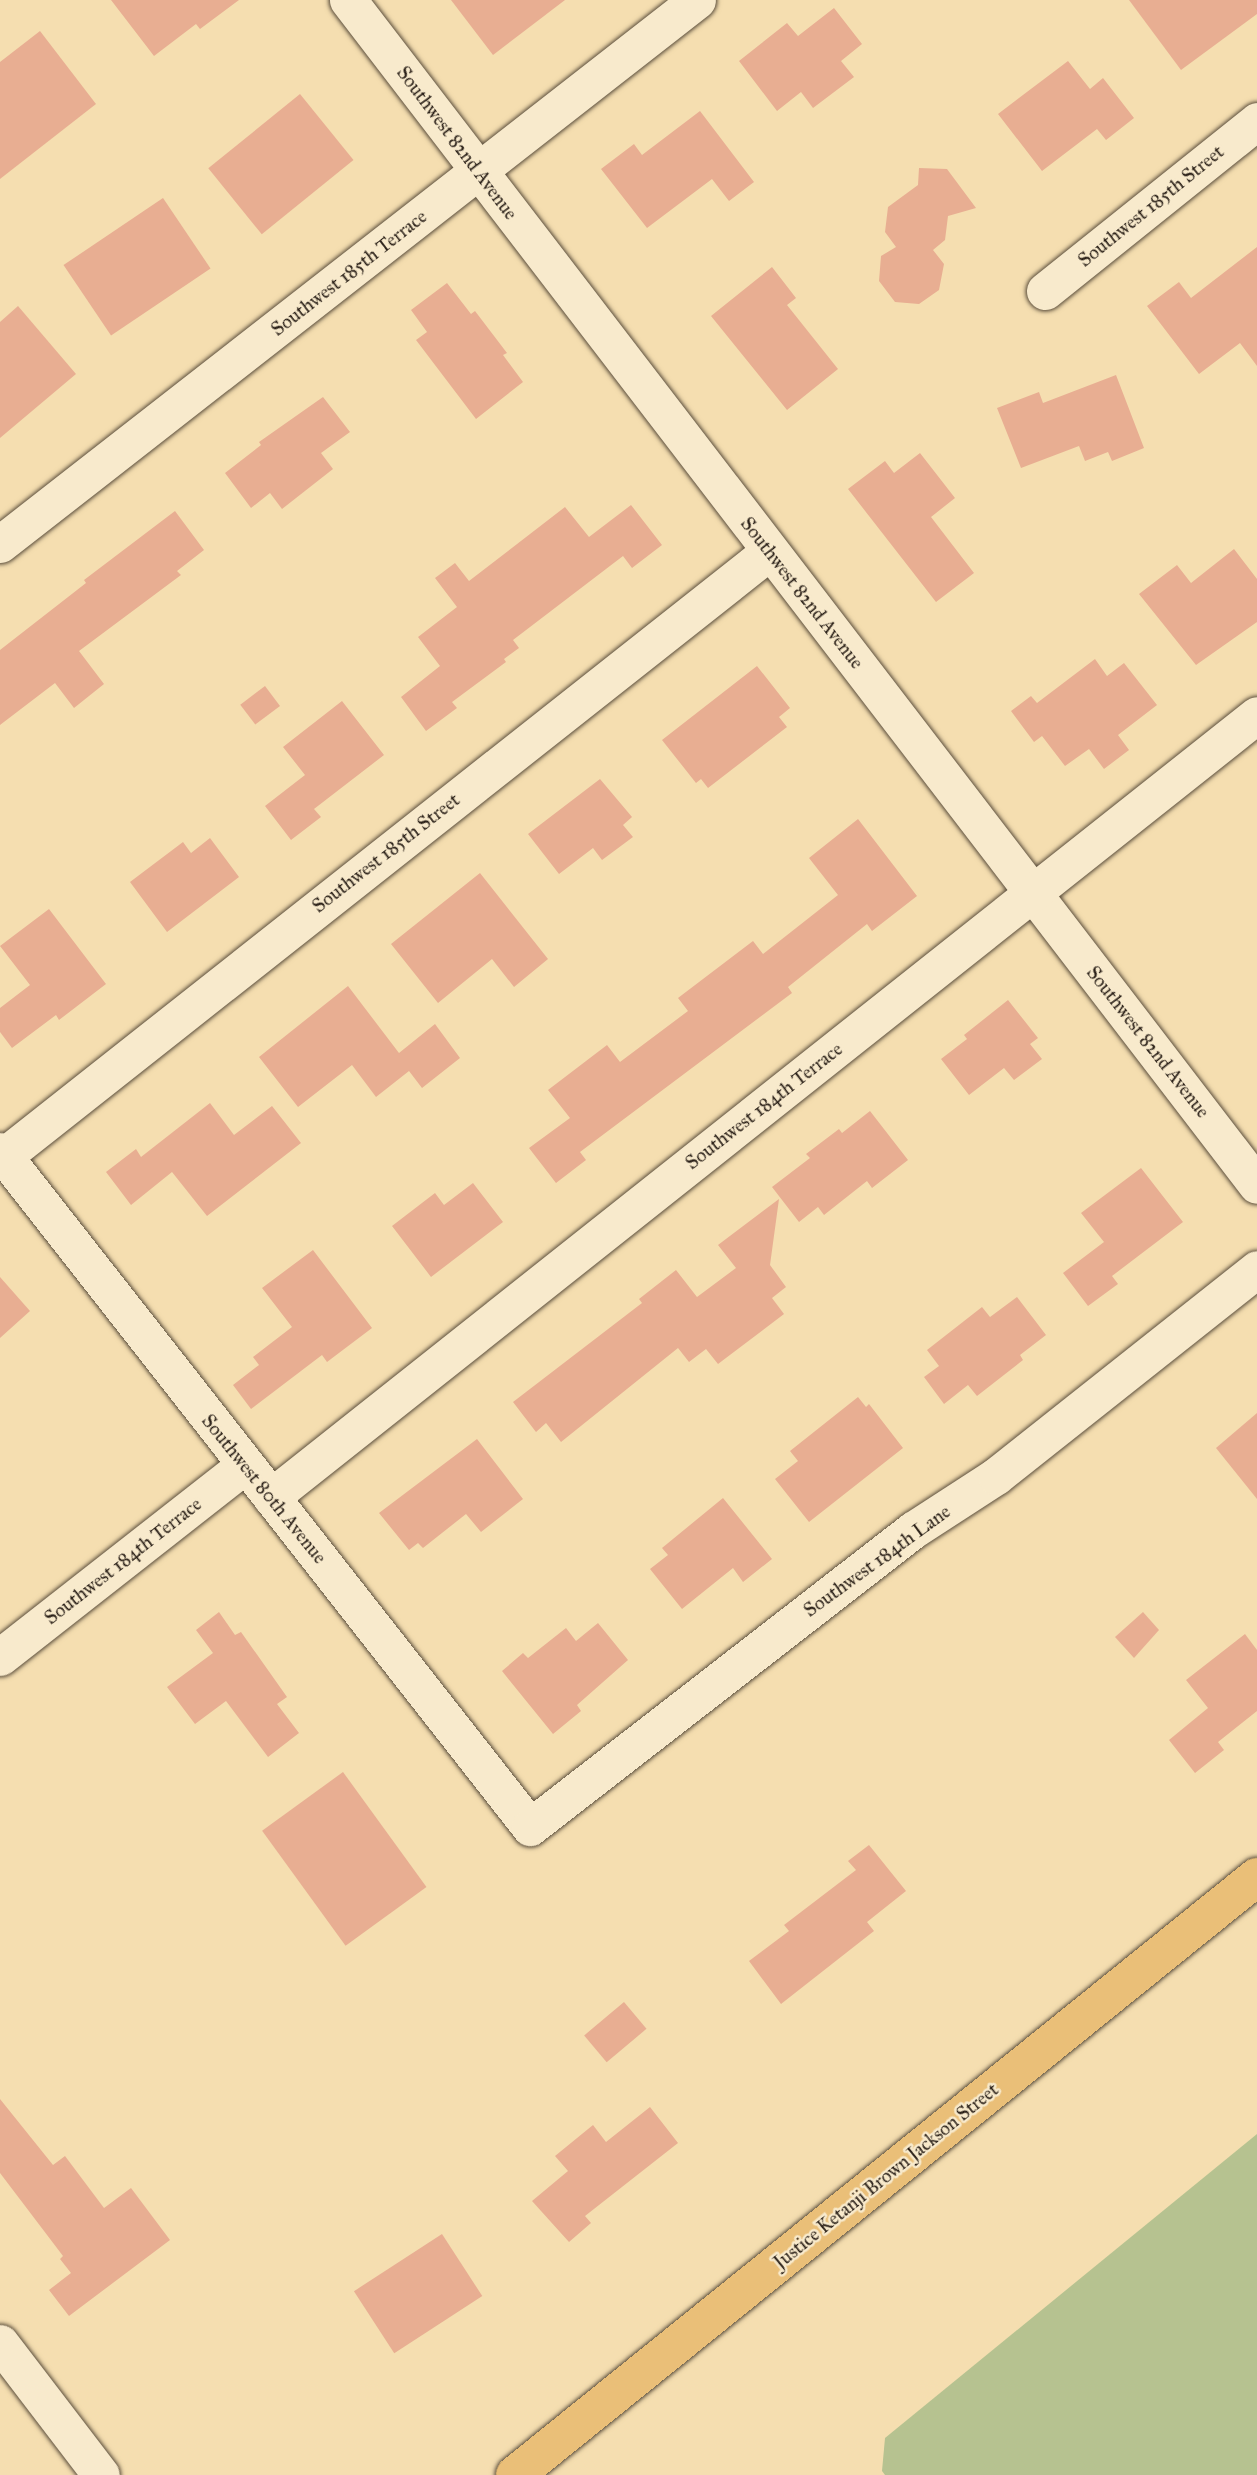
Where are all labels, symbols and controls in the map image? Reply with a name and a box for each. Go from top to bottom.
street label: Southwest 82nd Avenue [392,62,522,224]
street label: Southwest 185th Street [1074,140,1228,272]
street label: Southwest 185th Terrace [267,205,431,341]
street label: Southwest 82nd Avenue [736,513,868,673]
street label: Southwest 185th Street [308,788,464,918]
street label: Southwest 82nd Avenue [1082,962,1214,1122]
street label: Southwest 184th Terrace [681,1038,847,1174]
street label: Southwest 80th Avenue [197,1410,331,1568]
street label: Southwest 184th Terrace [40,1493,206,1629]
street label: Southwest 184th Lane [799,1500,955,1622]
street label: Justice Ketanji Brown Jackson Street [769,2078,1003,2274]

